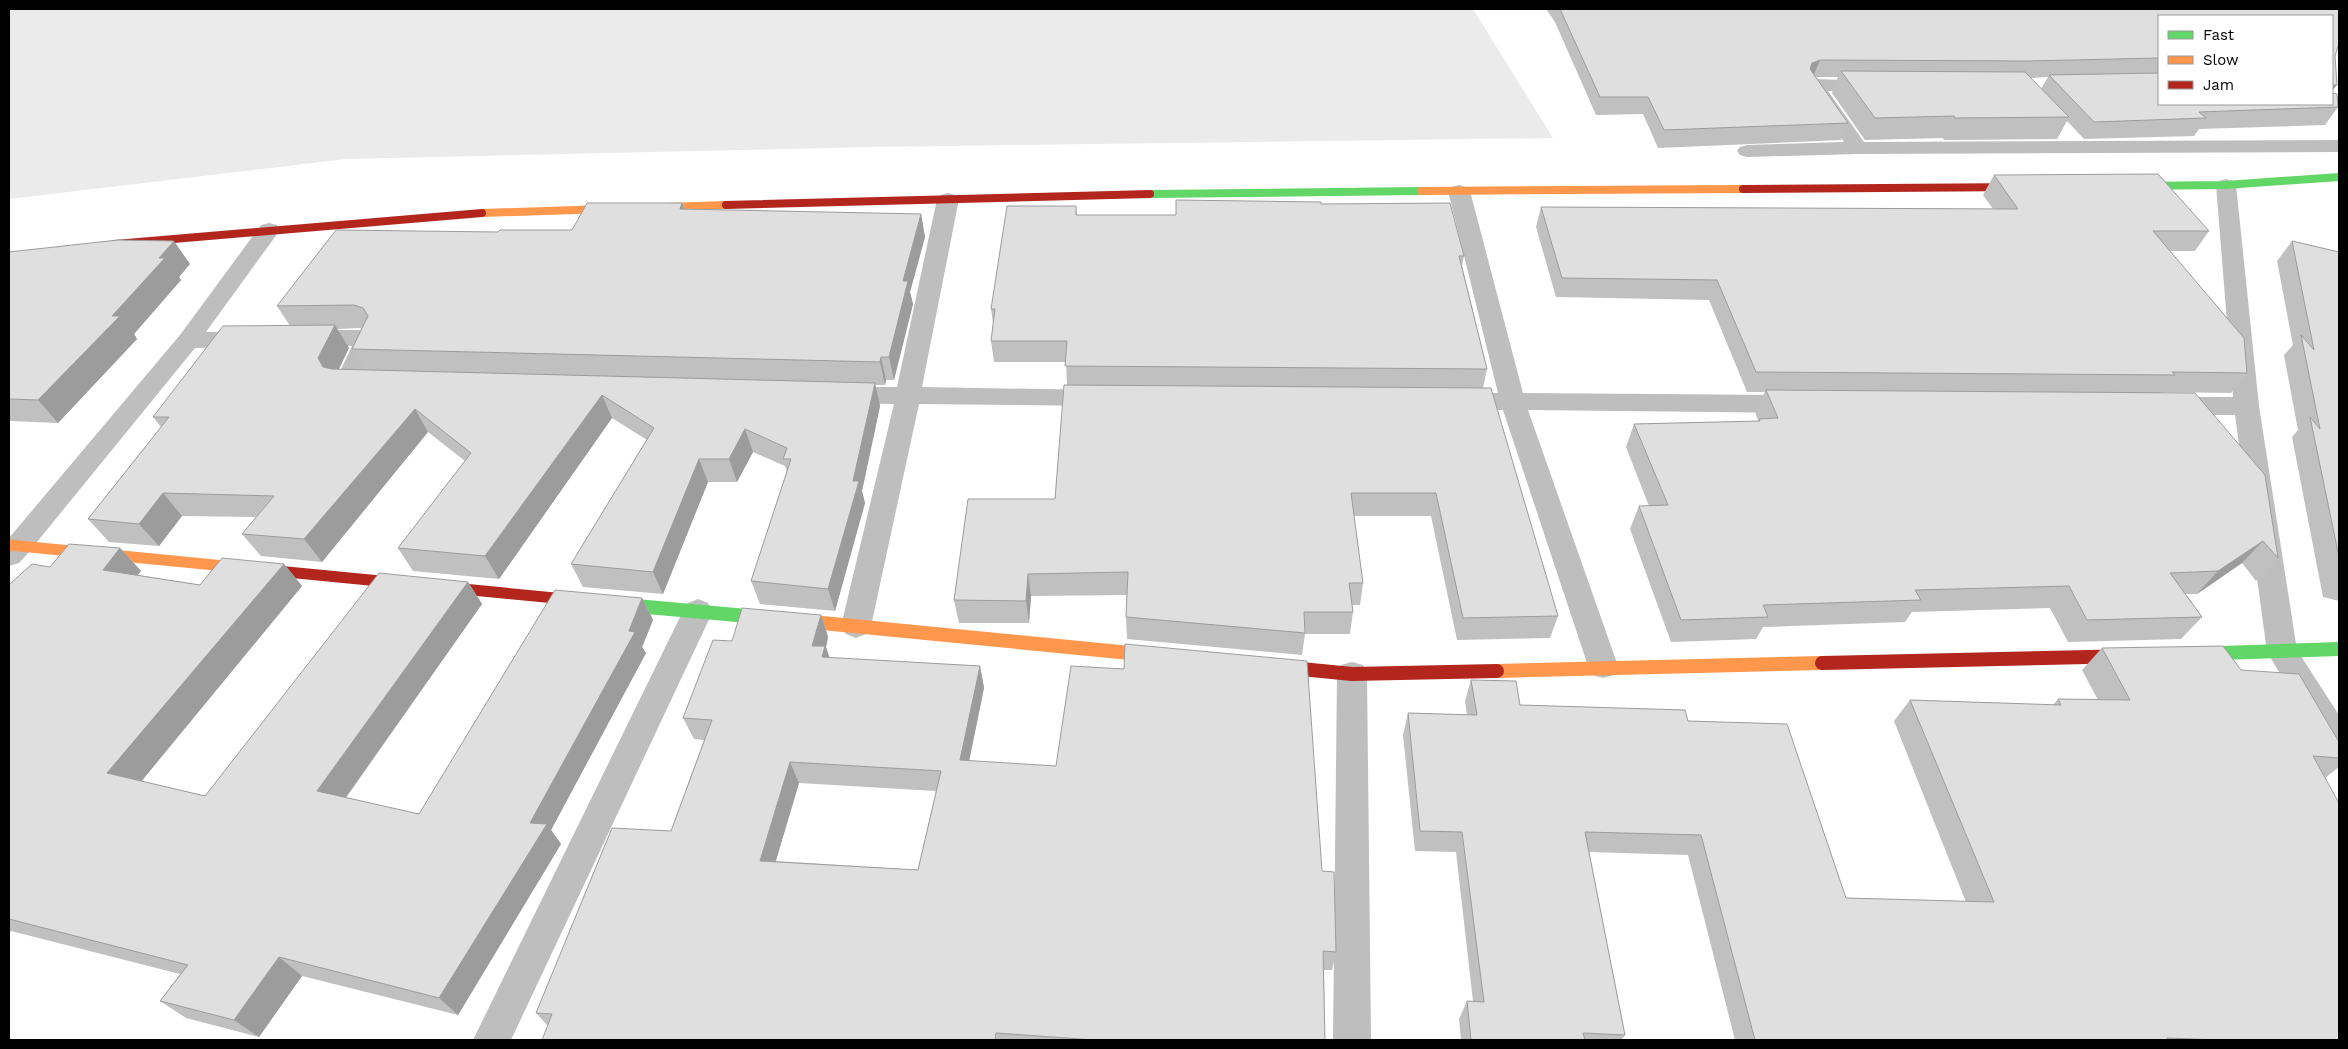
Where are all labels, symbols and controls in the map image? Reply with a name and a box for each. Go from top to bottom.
legend [2158,15,2333,105]
text: Fast [2203,26,2235,44]
text: Slow [2203,51,2239,69]
text: Jam [2203,76,2234,94]

